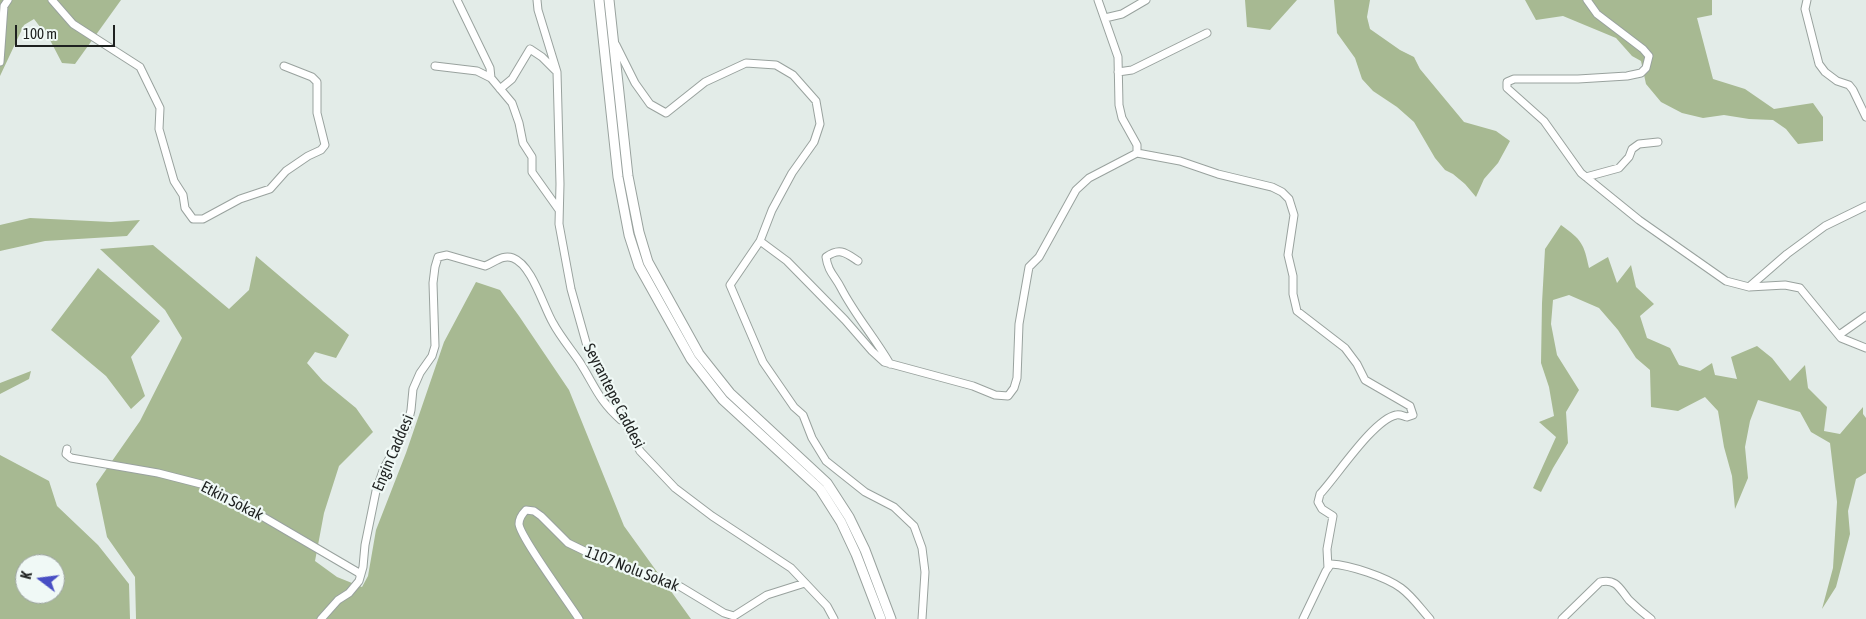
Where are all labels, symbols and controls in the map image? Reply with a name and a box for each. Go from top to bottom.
scale bar [18,15,118,47]
text: 100 m [23,25,57,42]
street label: Seyrantepe Caddesi [579,340,649,452]
street label: Engin Caddesi [368,412,418,494]
street label: Etkin Sokak [198,477,266,525]
street label: 1107 Nolu Sokak [582,542,682,596]
north arrow [15,554,65,604]
text: K [18,570,35,581]

